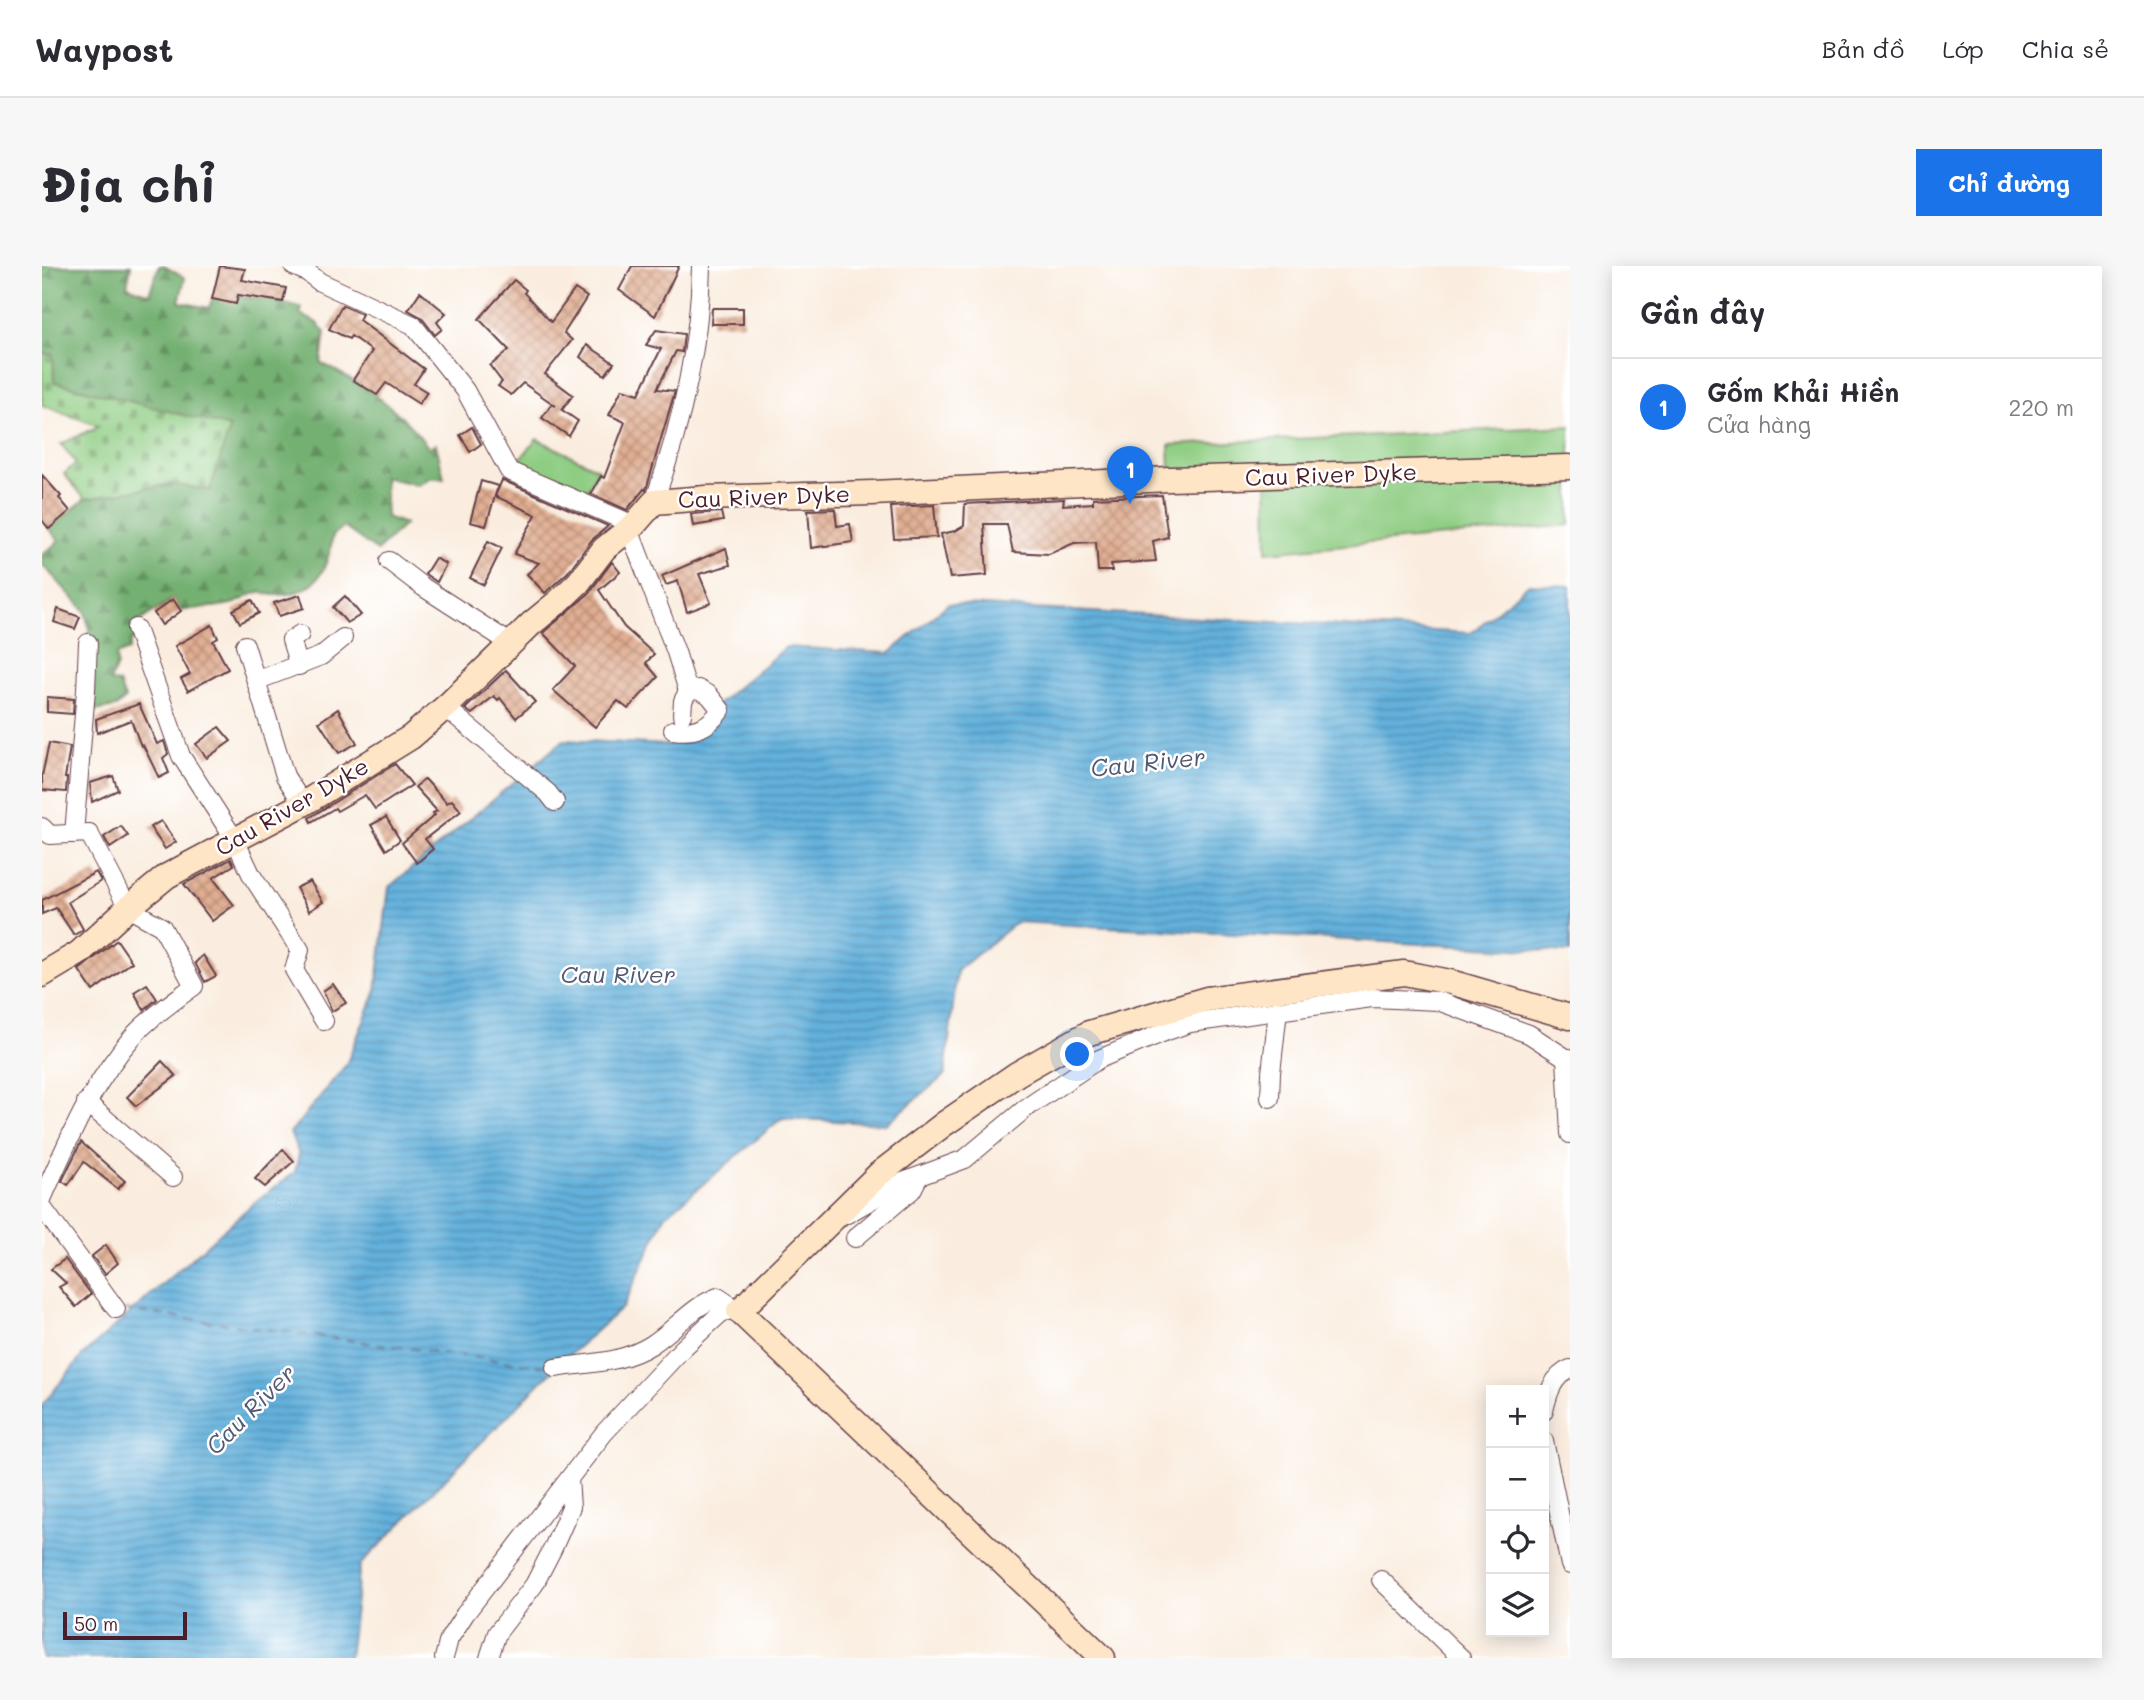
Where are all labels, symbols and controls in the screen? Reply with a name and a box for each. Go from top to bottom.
text: Waypost [35,27,173,70]
text: Bản đồ [1822,33,1904,64]
text: Lớp [1942,33,1984,64]
text: Chia sẻ [2022,33,2109,64]
button: Chỉ đường [1916,149,2102,216]
text: Địa chỉ [42,151,216,214]
text: Gần đây [1640,292,1765,332]
text: Gốm Khải Hiền [1707,375,1899,409]
text: 1 [1658,392,1668,422]
text: 220 m [2008,392,2074,422]
text: Cửa hàng [1707,409,1811,439]
pin: 1 [1107,446,1153,504]
street label: Cau River Dyke [1244,456,1417,492]
street label: Cau River Dyke [677,478,850,514]
water label: Cau River [1089,740,1207,783]
street label: Cau River Dyke [210,750,373,862]
water label: Cau River [560,958,676,989]
your location [1060,1037,1094,1071]
water label: Cau River [198,1357,302,1461]
map controls [1486,1385,1549,1637]
button: + [1486,1385,1549,1448]
button: − [1486,1448,1549,1511]
button: locate [1486,1511,1549,1574]
button: layers [1486,1574,1549,1637]
scale bar [63,1609,187,1641]
text: 50 m [74,1611,118,1636]

